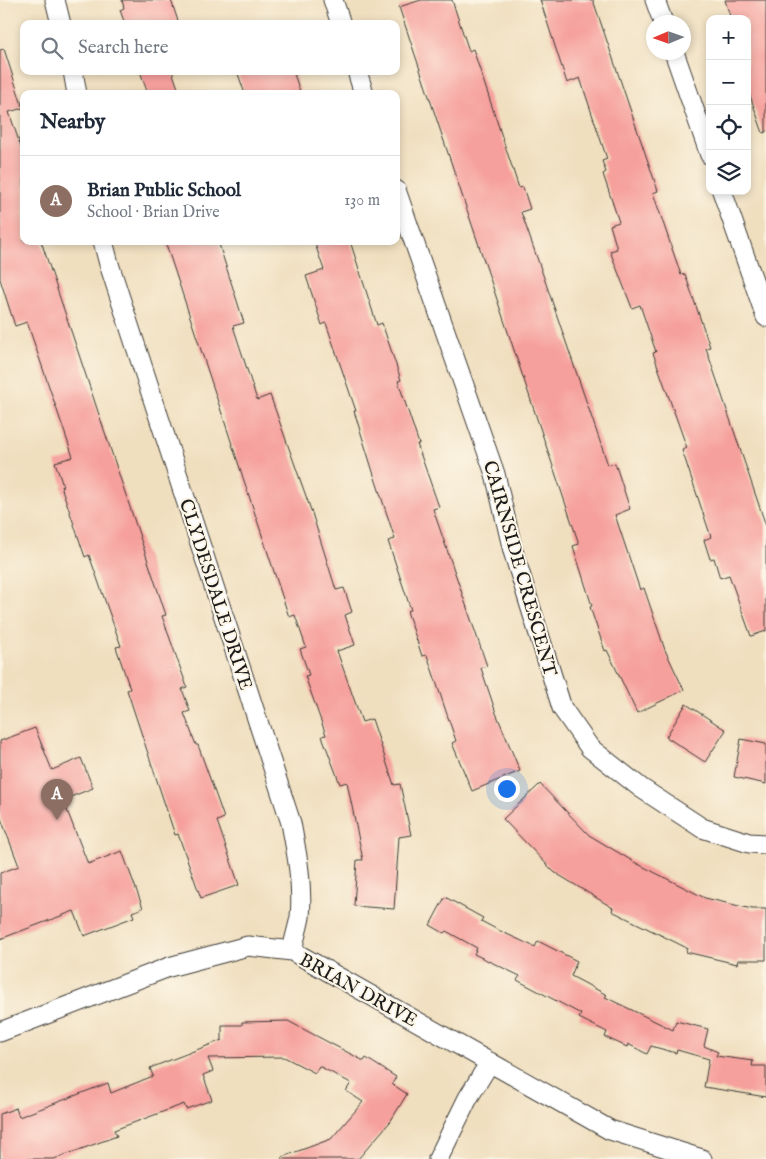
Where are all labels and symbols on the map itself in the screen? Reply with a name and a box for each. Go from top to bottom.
north arrow [646,15,691,60]
street label: CAIRNSIDE CRESCENT [477,458,561,679]
street label: CLYDESDALE DRIVE [173,496,257,693]
your location [494,776,520,802]
pin: A [41,779,73,820]
street label: BRIAN DRIVE [295,948,421,1033]

